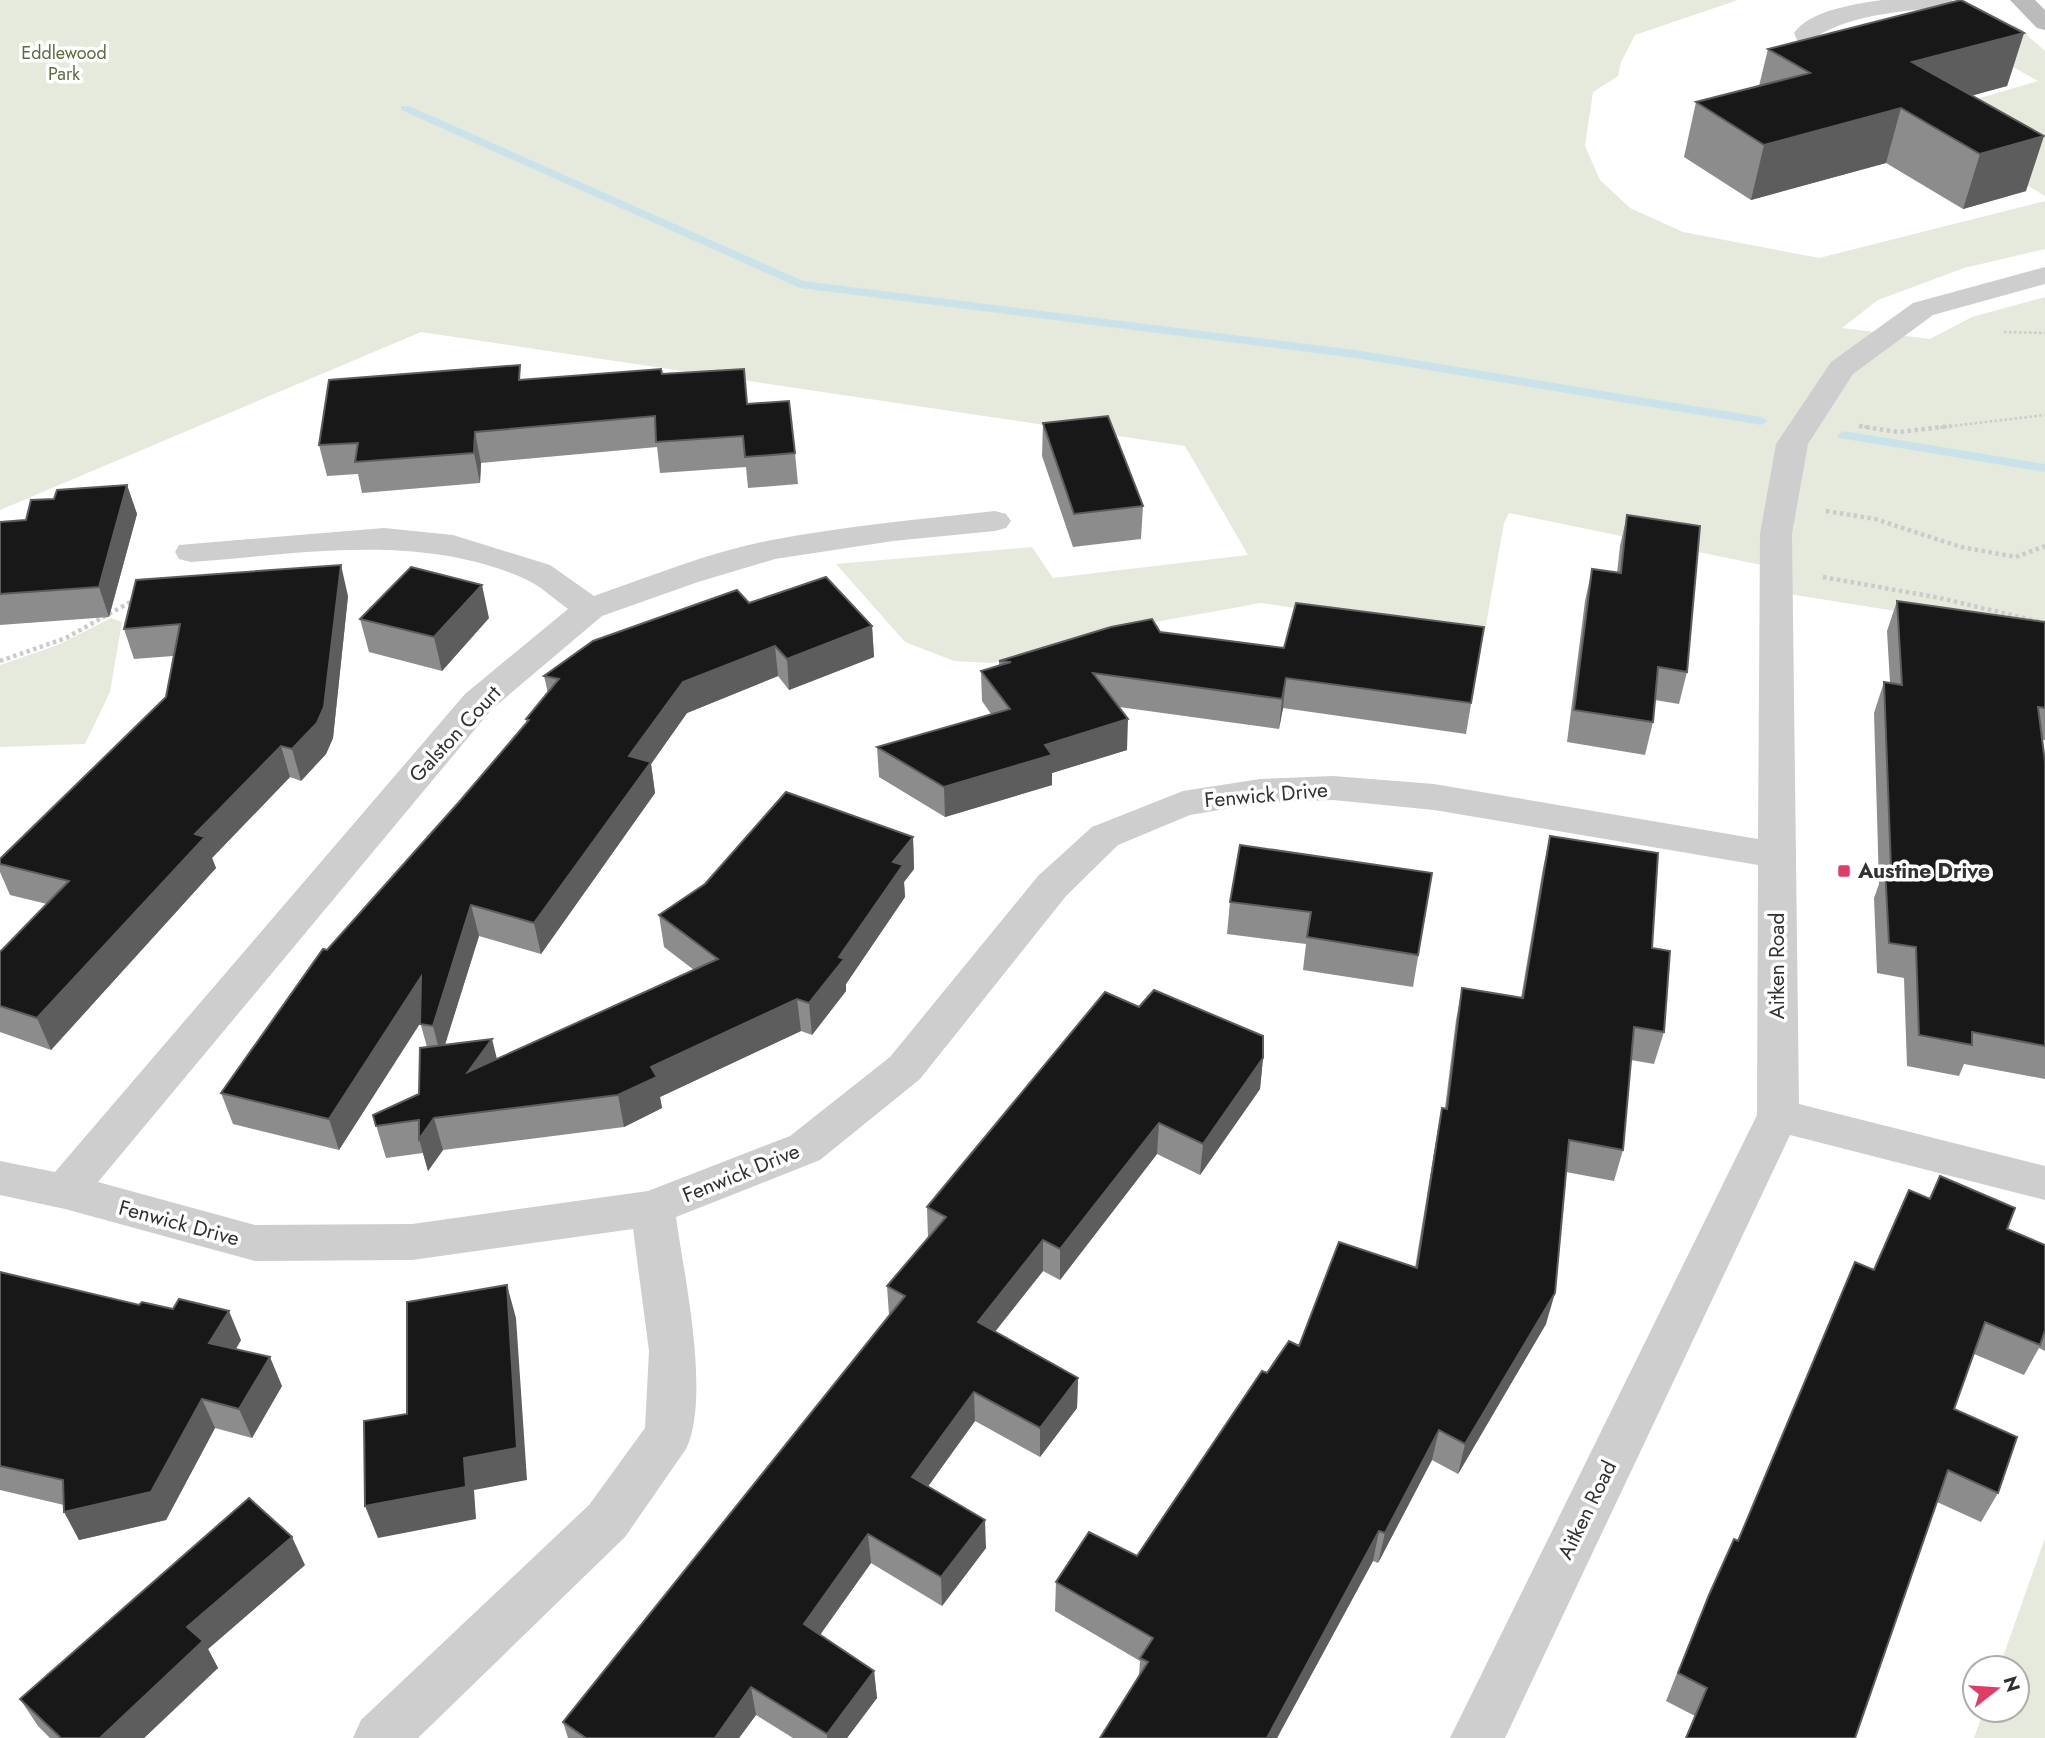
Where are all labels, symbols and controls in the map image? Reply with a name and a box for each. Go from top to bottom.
park label: Eddlewood Park [21,40,107,87]
street label: Galston Court [402,679,508,789]
street label: Fenwick Drive [1203,775,1329,815]
place label: Austine Drive [1857,856,1990,886]
marker: Austine Drive [1836,863,1852,879]
street label: Aitken Road [1762,913,1792,1019]
street label: Fenwick Drive [678,1136,804,1210]
street label: Fenwick Drive [115,1193,243,1254]
street label: Aitken Road [1550,1455,1624,1565]
north arrow [1961,1654,2031,1724]
text: N [1997,1673,2027,1695]

